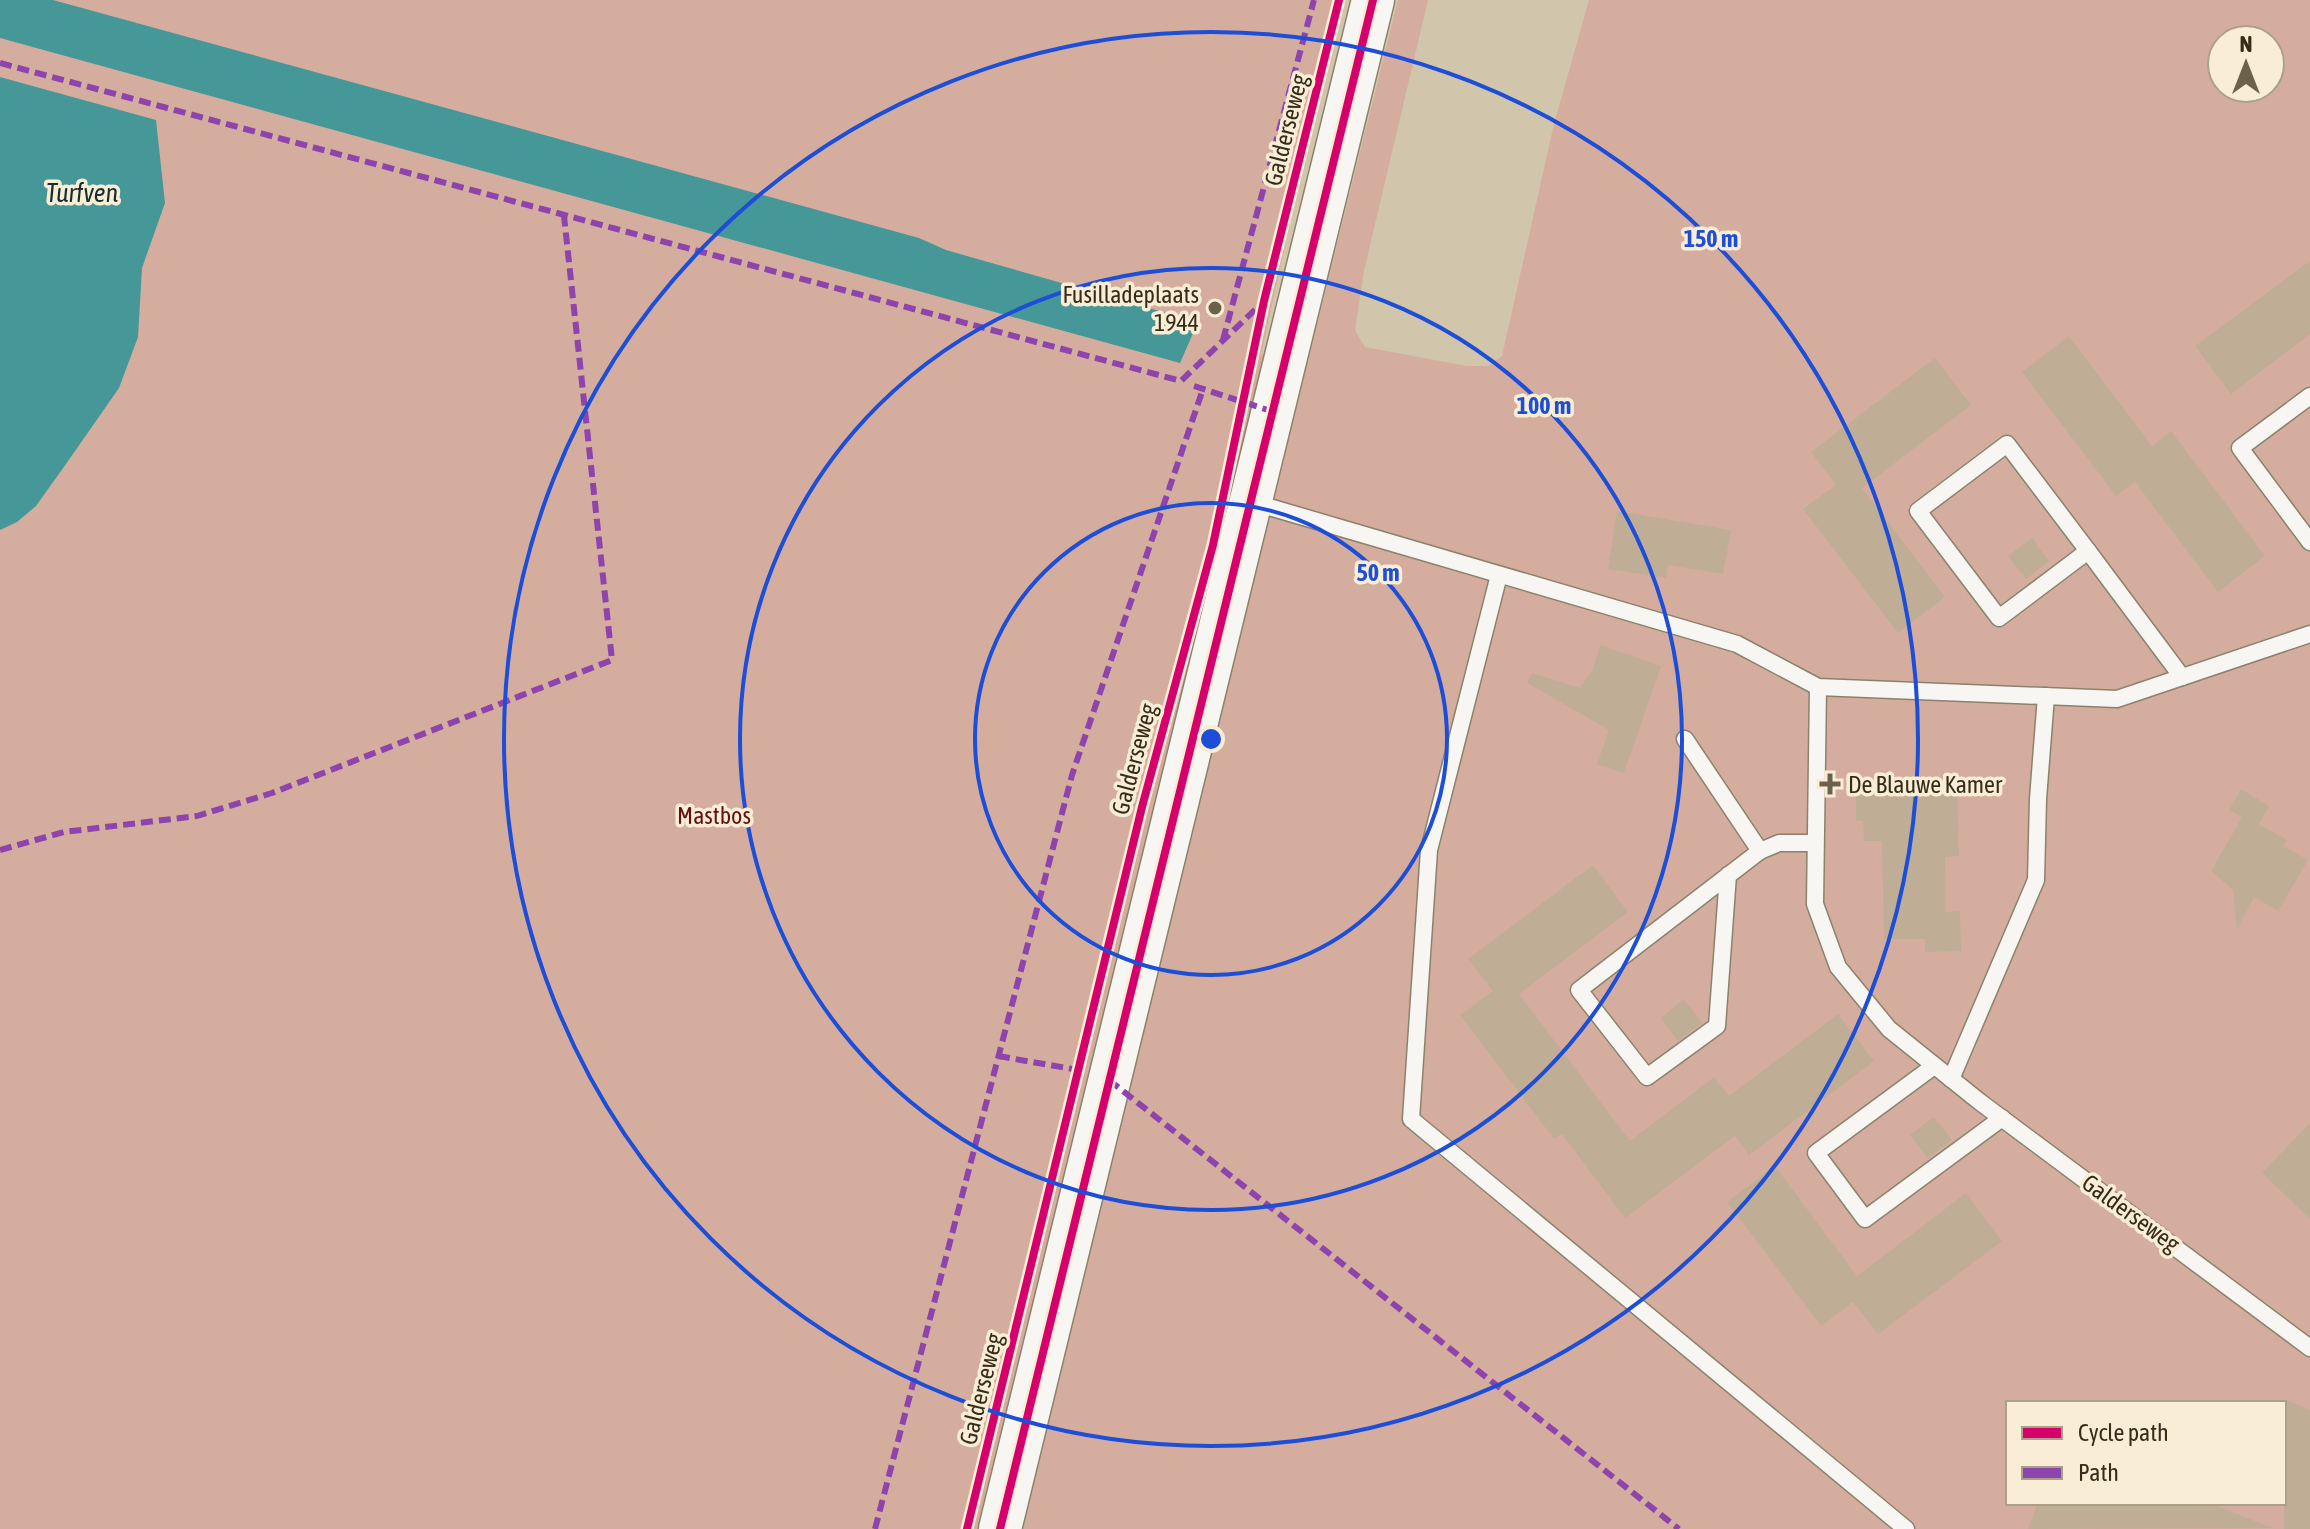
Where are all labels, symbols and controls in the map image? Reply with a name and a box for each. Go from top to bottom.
north arrow [2206,24,2286,104]
text: N [2240,31,2252,57]
street label: Galderseweg [1259,71,1313,188]
water label: Turfven [46,178,118,208]
text: 150 m [1684,225,1738,252]
place label: Fusilladeplaats 1944 [1062,281,1199,336]
marker: Fusilladeplaats 1944 [1206,299,1224,317]
text: 100 m [1517,392,1571,419]
text: 50 m [1356,559,1400,586]
street label: Galderseweg [1106,700,1162,817]
centre of rings [1197,725,1225,753]
place label: De Blauwe Kamer [1848,771,2003,798]
marker: De Blauwe Kamer [1819,773,1841,795]
park label: Mastbos [677,802,751,829]
street label: Galderseweg [2077,1169,2186,1258]
street label: Galderseweg [954,1330,1008,1447]
legend [2006,1401,2286,1505]
text: Cycle path [2078,1419,2169,1446]
text: Path [2078,1459,2119,1486]

